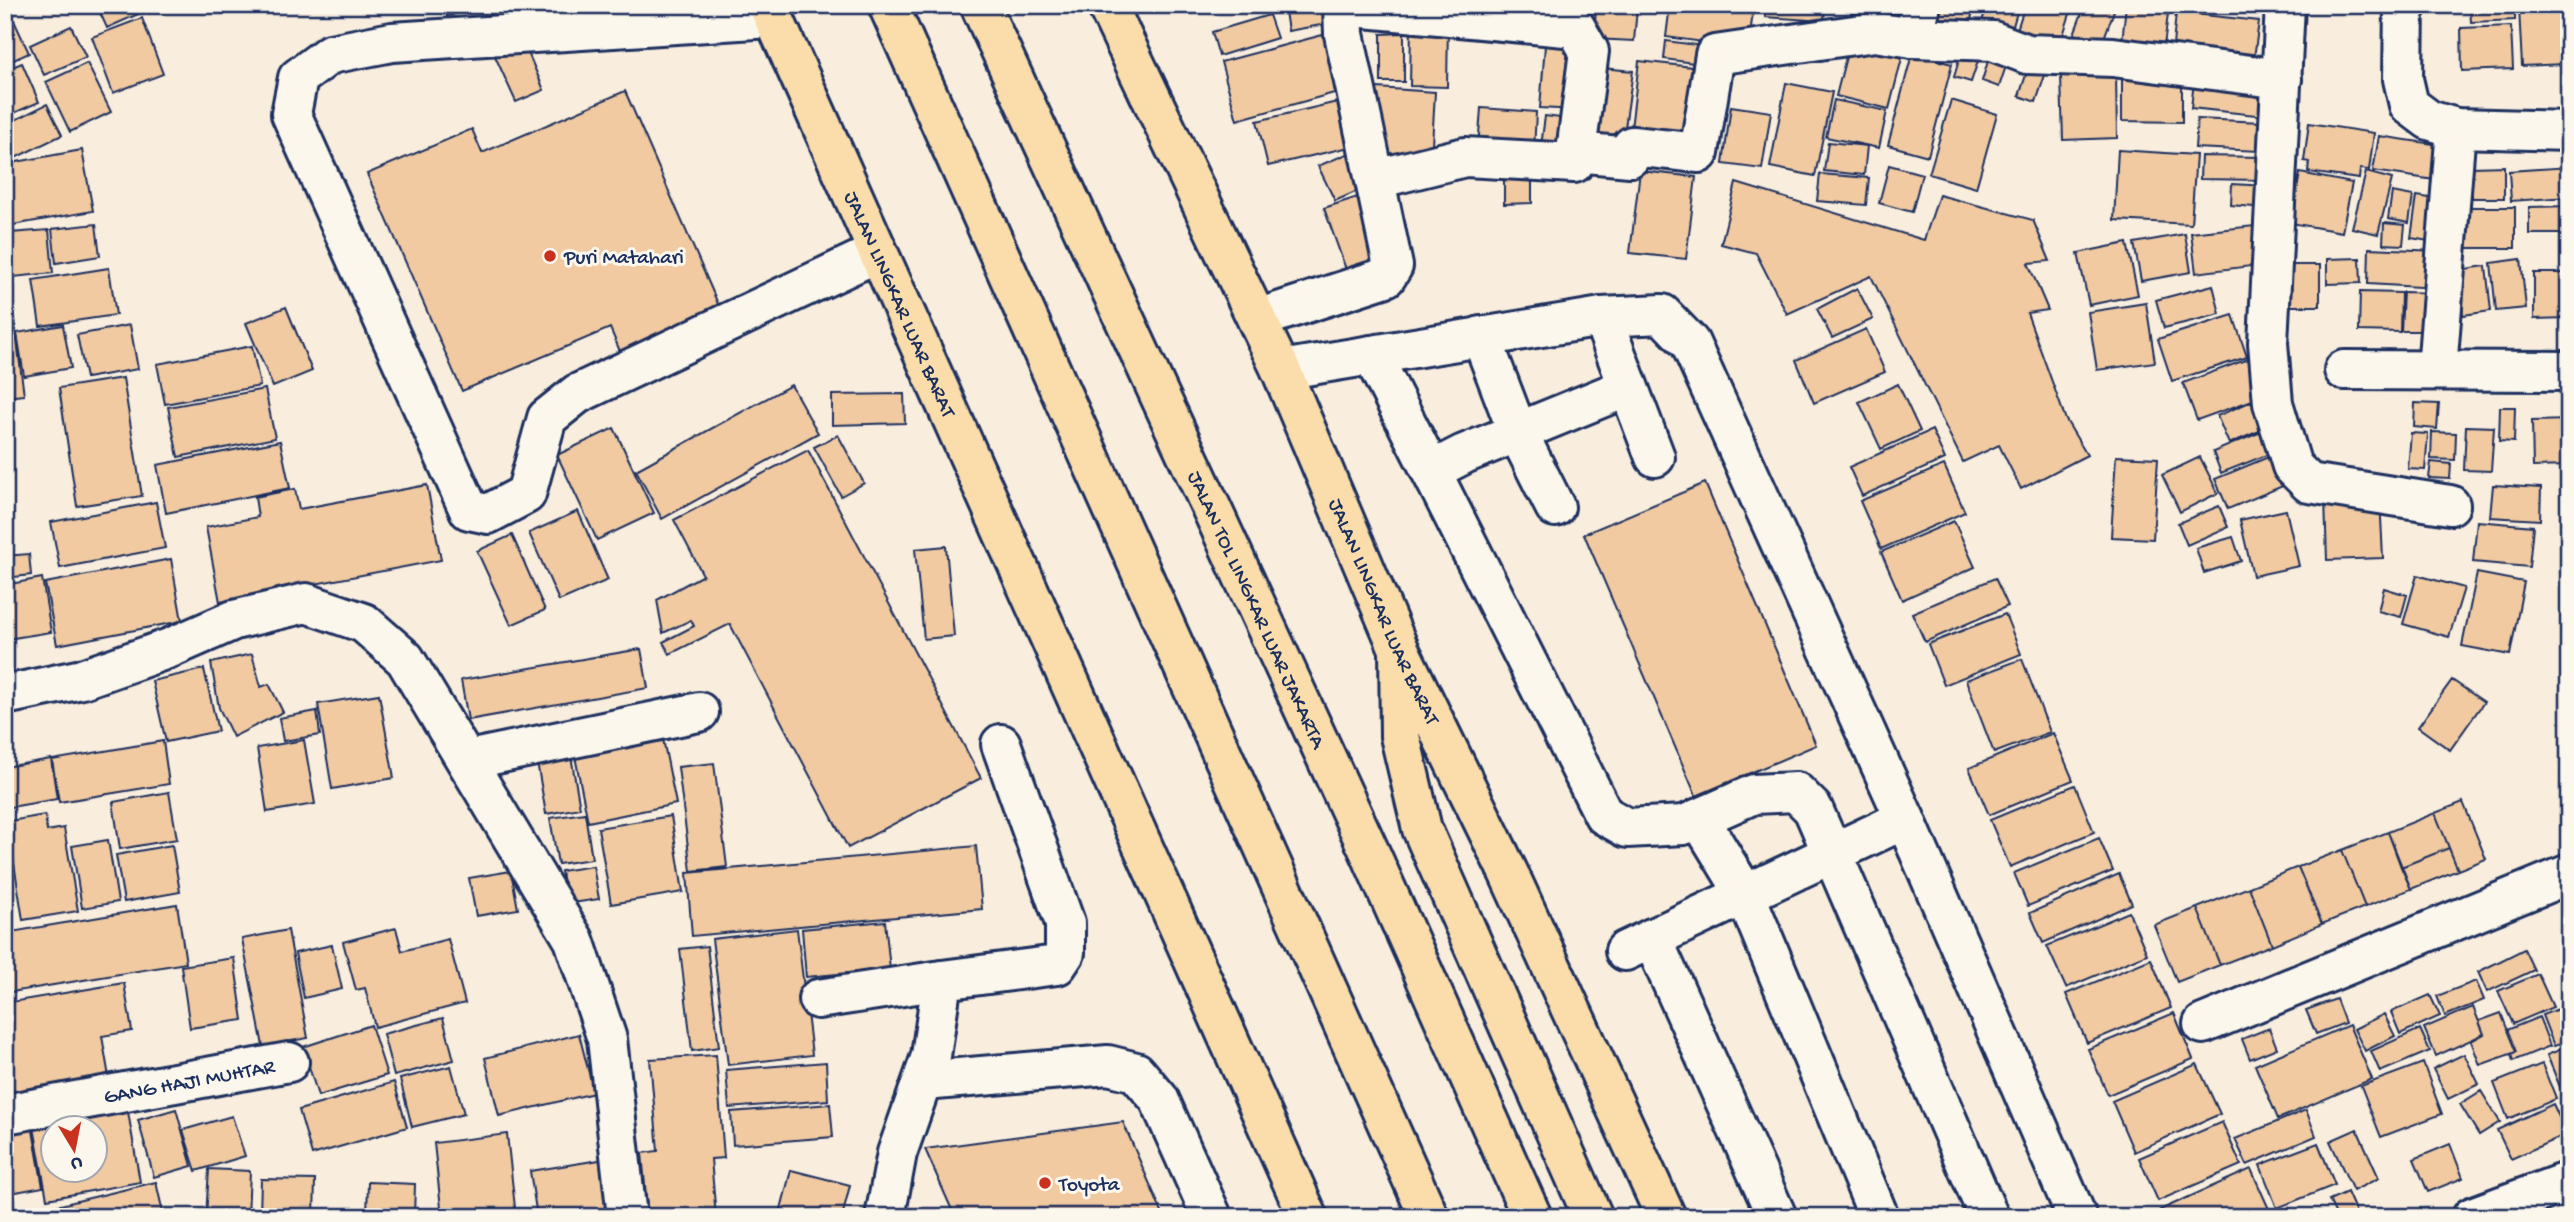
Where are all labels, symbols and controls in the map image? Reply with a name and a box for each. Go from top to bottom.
street label: JALAN LINGKAR LUAR BARAT [837,188,960,423]
place label: Puri Matahari [563,247,684,272]
marker: Puri Matahari [542,248,558,264]
street label: JALAN TOL LINGKAR LUAR JAKARTA [1180,468,1330,755]
street label: JALAN LINGKAR LUAR BARAT [1321,496,1444,731]
street label: GANG HAJI MUHTAR [102,1056,278,1112]
north arrow [38,1114,108,1184]
text: U [69,1150,84,1175]
place label: Toyota [1058,1174,1121,1199]
marker: Toyota [1037,1175,1053,1191]

